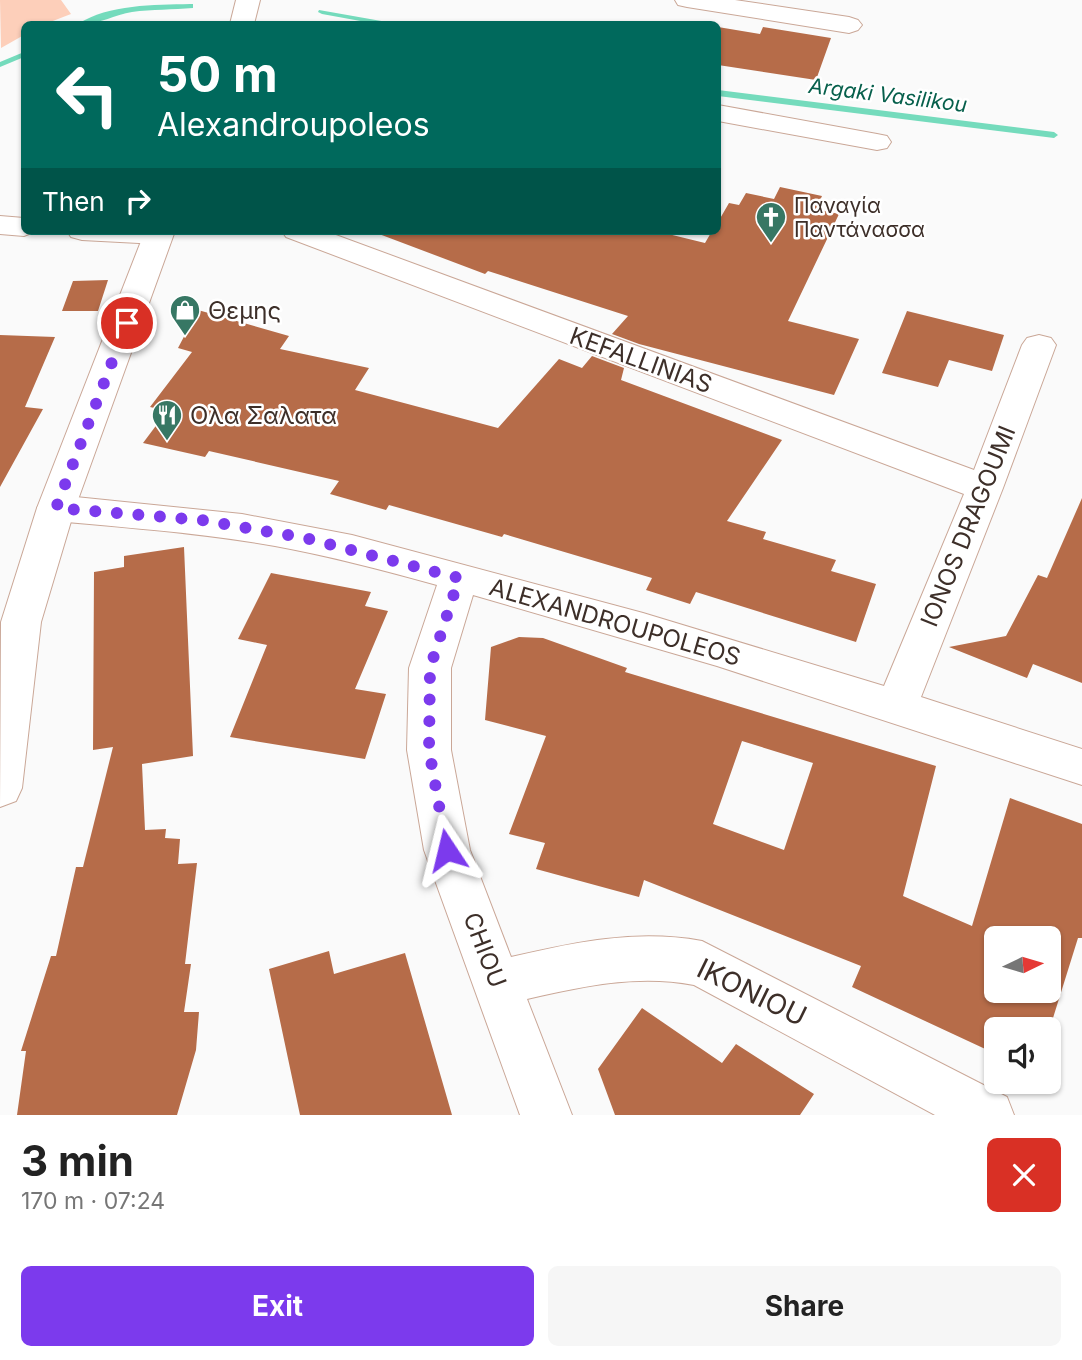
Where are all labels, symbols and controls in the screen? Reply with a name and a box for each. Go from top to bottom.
text: 50 m [157,45,278,104]
icon: left [42,49,133,140]
water label: Argaki Vasilikou [807,73,968,117]
text: Alexandroupoleos [157,105,430,144]
icon: right [119,182,157,220]
text: Then [42,186,105,217]
place label: Παναγία Παντάνασσα [794,193,925,242]
church icon: Παναγία Παντάνασσα [754,200,788,244]
pin [97,293,157,353]
shop icon: Θεμης [168,293,202,337]
place label: Θεμης [208,296,281,325]
icon: arrive [108,304,146,342]
street label: KEFALLINIAS [566,321,716,399]
restaurant icon: Ολα Σαλατα [150,398,184,442]
place label: Ολα Σαλατα [190,401,337,430]
street label: IONOS DRAGOUMI [914,421,1022,631]
street label: ALEXANDROUPOLEOS [486,572,744,672]
position arrow [410,813,484,887]
street label: CHIOU [457,908,513,992]
north arrow [984,926,1060,1003]
map controls [984,926,1061,1094]
street label: IKONIOU [692,951,812,1033]
button: sound [984,1017,1061,1094]
text: 3 min [21,1135,134,1186]
button: close [987,1138,1061,1212]
text: 170 m · 07:24 [21,1187,165,1215]
button: Exit [21,1266,534,1346]
button: Share [548,1266,1061,1346]

